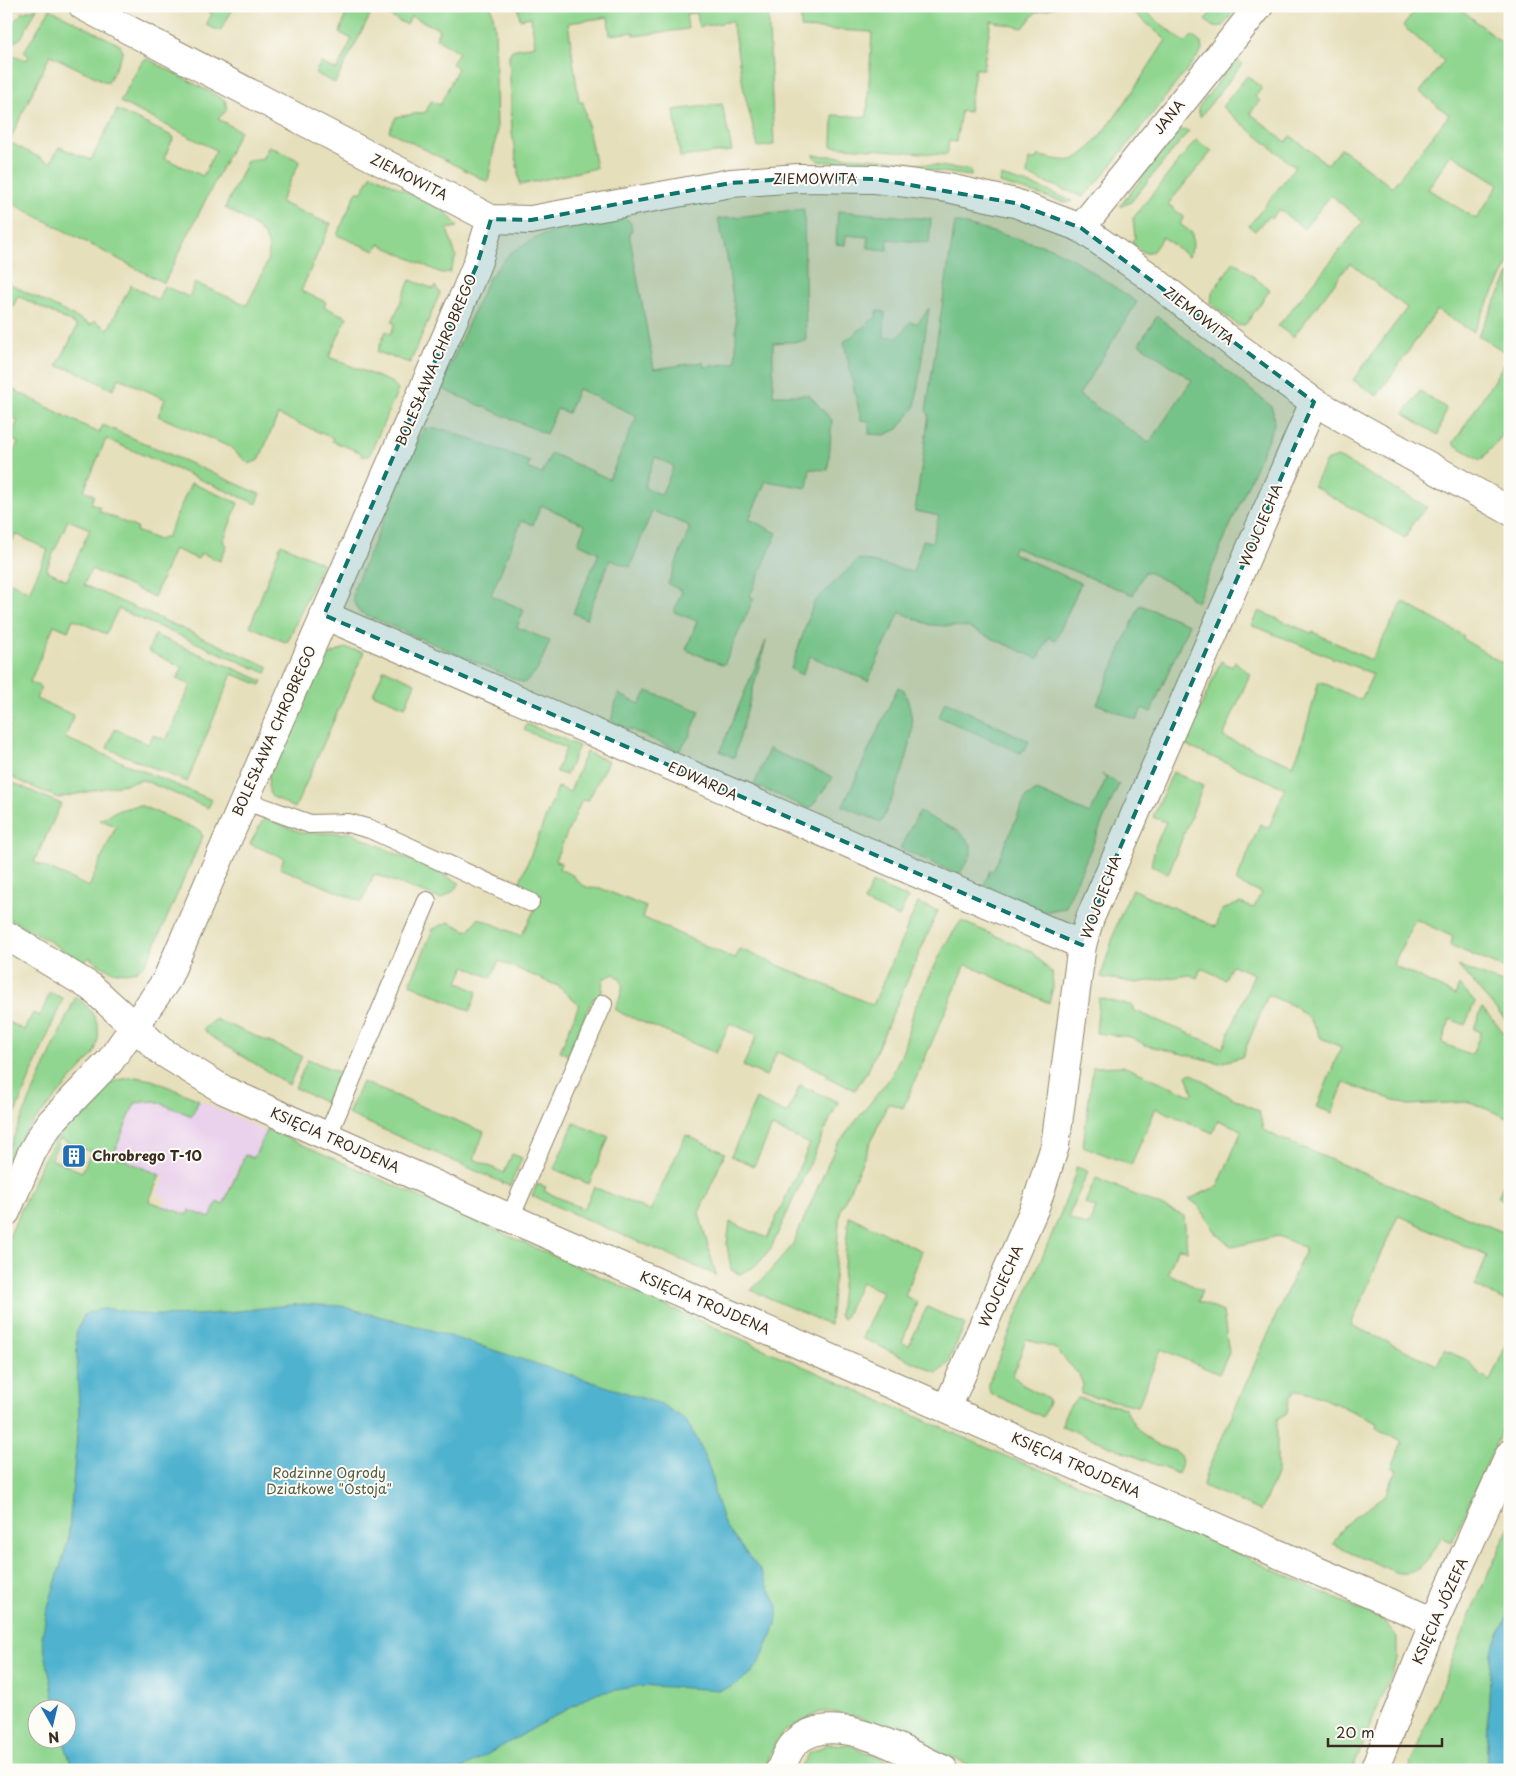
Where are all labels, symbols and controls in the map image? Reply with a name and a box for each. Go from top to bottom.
street label: JANA [1148,94,1190,139]
street label: ZIEMOWITA [367,148,451,205]
street label: ZIEMOWITA [773,168,857,189]
street label: BOLESŁAWA CHROBREGO [390,271,481,449]
street label: ZIEMOWITA [1160,281,1239,350]
street label: WOJCIECHA [1234,480,1288,569]
street label: BOLESŁAWA CHROBREGO [226,642,321,819]
street label: EDWARDA [665,756,741,805]
street label: WOJCIECHA [1075,852,1126,942]
street label: KSIĘCIA TROJDENA [267,1102,404,1178]
building icon: Chrobrego T-10 [61,1143,87,1169]
place label: Chrobrego T-10 [92,1145,202,1166]
street label: WOJCIECHA [973,1241,1028,1330]
street label: KSIĘCIA TROJDENA [637,1266,774,1340]
street label: KSIĘCIA TROJDENA [1008,1427,1145,1503]
park label: Rodzinne Ogrody Działkowe "Ostoja" [266,1462,392,1499]
street label: KSIĘCIA JÓZEFA [1407,1554,1473,1668]
north arrow [28,1698,78,1748]
scale bar [1328,1716,1442,1748]
text: 20 m [1336,1720,1375,1743]
text: N [47,1726,61,1749]

